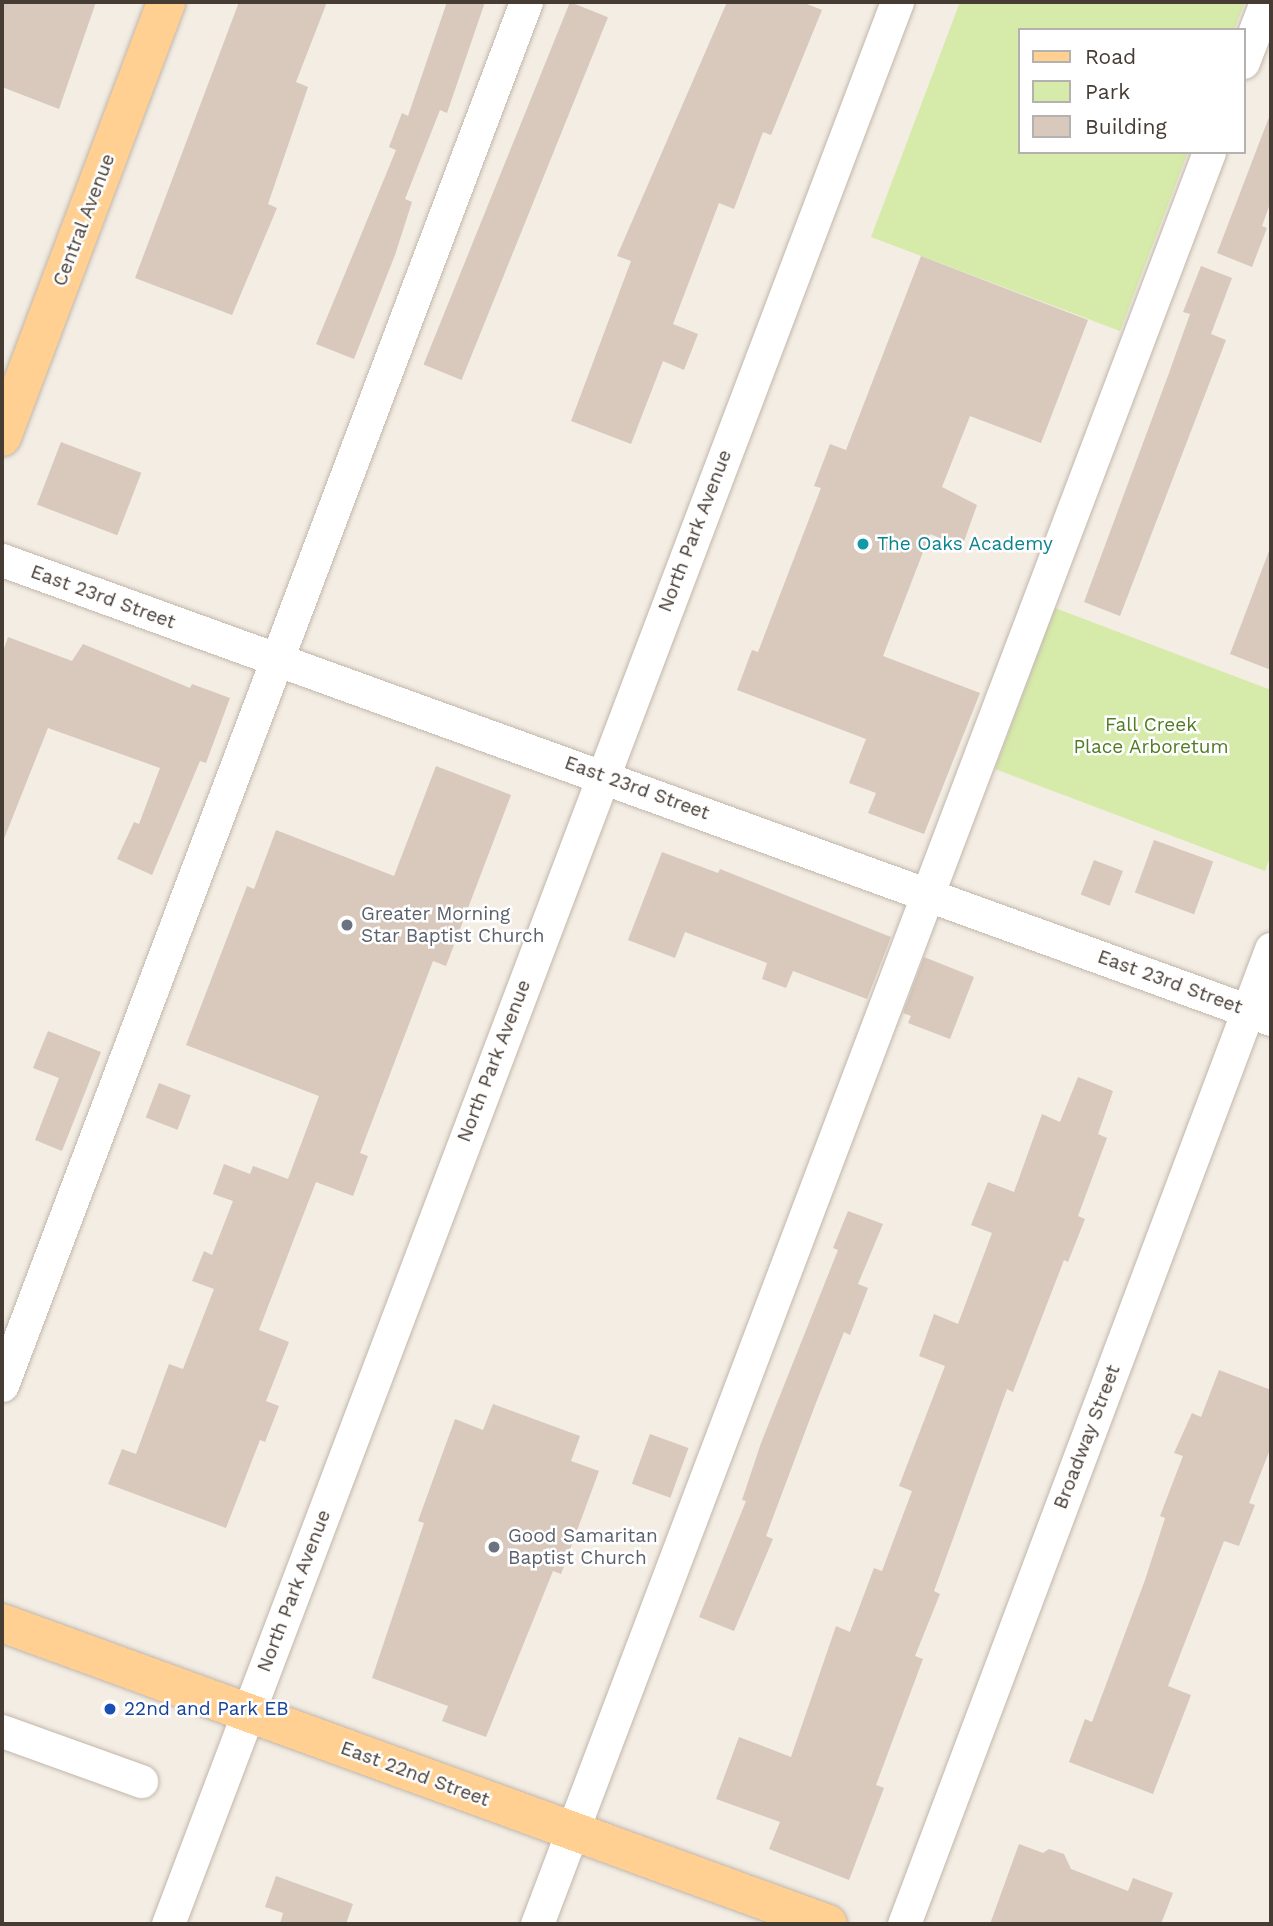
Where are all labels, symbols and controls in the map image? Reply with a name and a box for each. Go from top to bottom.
legend [1018,28,1245,154]
text: Road [1085,44,1136,69]
text: Park [1085,79,1130,104]
text: Building [1085,114,1167,139]
street label: Central Avenue [48,150,120,290]
street label: North Park Avenue [653,446,737,616]
place label: The Oaks Academy [877,533,1054,555]
marker: The Oaks Academy [855,536,871,552]
street label: East 23rd Street [27,560,179,634]
park label: Fall Creek Place Arboretum [1073,714,1229,758]
street label: East 23rd Street [561,751,713,825]
place label: Greater Morning Star Baptist Church [361,903,545,947]
marker: Greater Morning Star Baptist Church [339,917,355,933]
street label: East 23rd Street [1094,945,1246,1019]
street label: North Park Avenue [452,976,536,1146]
street label: Broadway Street [1049,1361,1125,1513]
street label: North Park Avenue [252,1506,336,1676]
place label: Good Samaritan Baptist Church [508,1525,658,1569]
marker: Good Samaritan Baptist Church [486,1539,502,1555]
place label: 22nd and Park EB [124,1698,289,1720]
marker: 22nd and Park EB [102,1701,118,1717]
street label: East 22nd Street [337,1736,493,1812]

